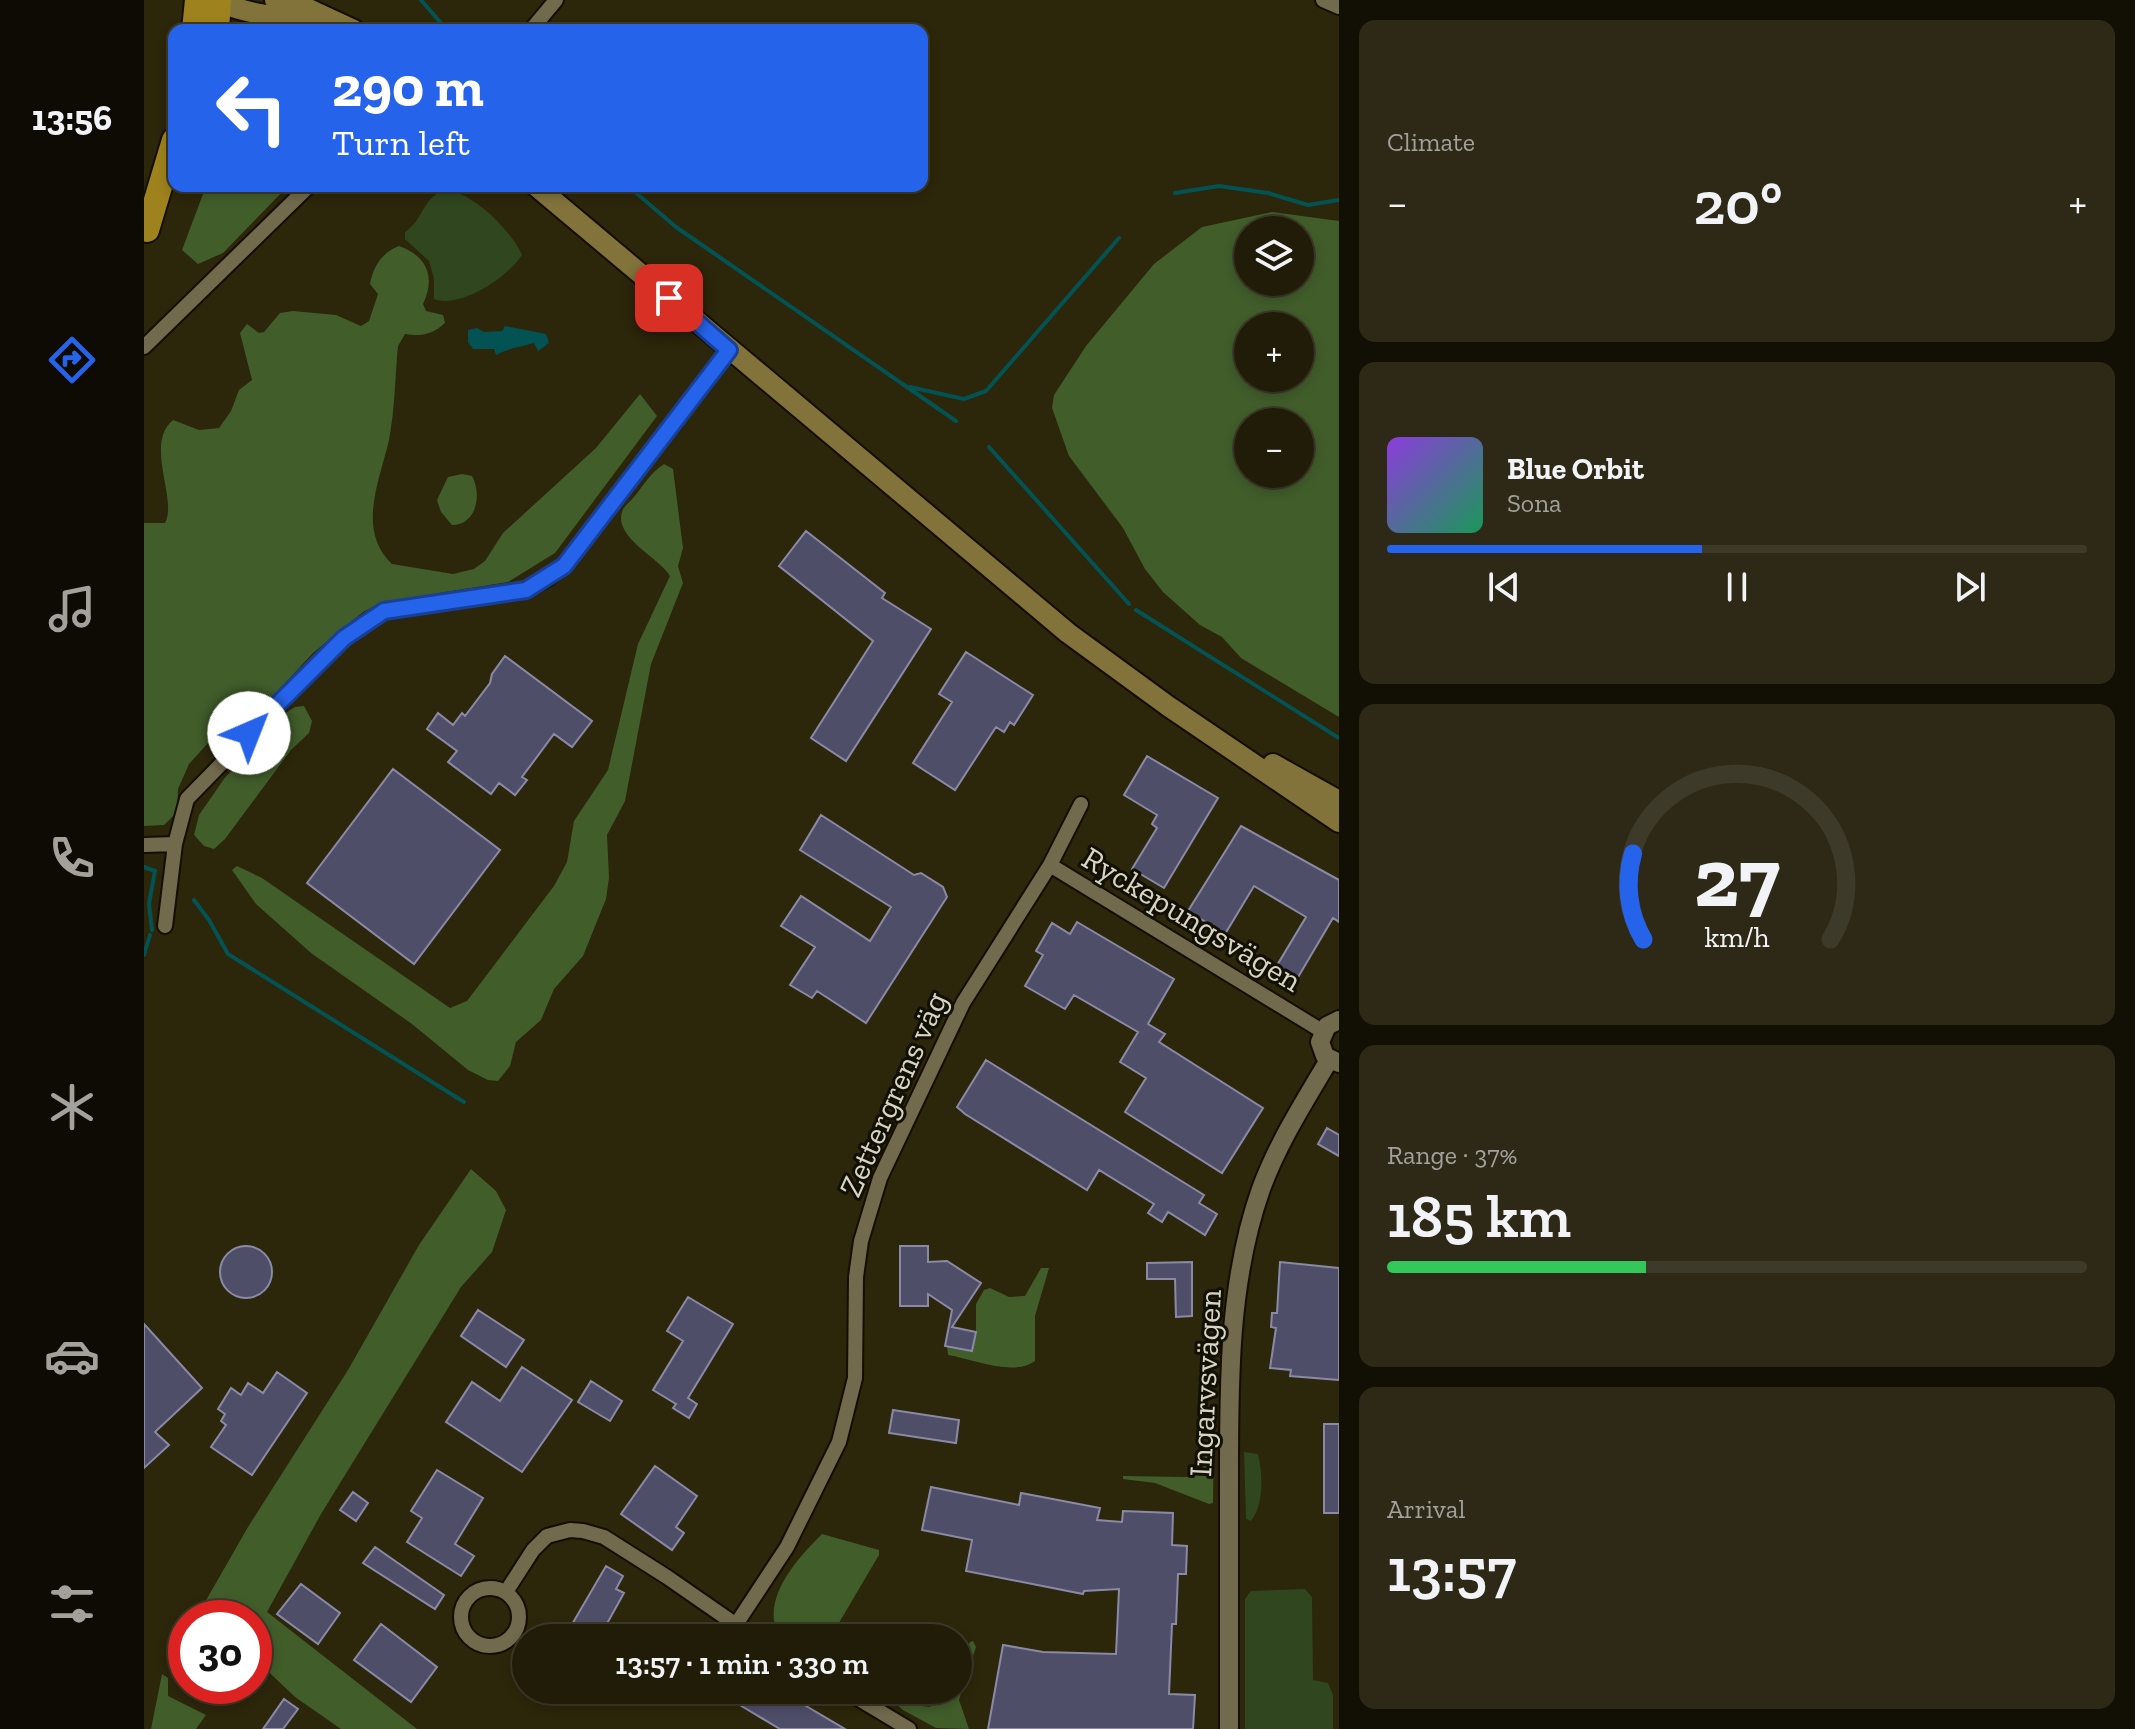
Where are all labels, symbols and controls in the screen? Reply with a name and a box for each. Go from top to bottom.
text: 290 m [332,53,484,120]
icon: left [200,56,304,160]
text: 13:56 [32,96,112,139]
text: Turn left [332,121,470,164]
text: Climate [1387,126,1475,158]
text: 20° [1694,167,1782,239]
text: − [1387,176,1408,229]
text: + [2068,176,2087,229]
map controls [1234,216,1314,488]
button: layers [1234,216,1314,296]
pin [635,264,703,332]
icon: arrive [647,276,691,320]
button: + [1234,312,1314,392]
icon: directions [44,332,100,388]
button: − [1234,408,1314,488]
text: Blue Orbit [1507,451,1644,487]
text: Sona [1507,487,1562,519]
icon: previous [1482,565,1526,609]
icon: pause [1715,565,1759,609]
icon: next [1948,565,1992,609]
icon: music [44,581,100,637]
position arrow [207,691,291,775]
text: 27 [1694,827,1780,927]
icon: phone [44,830,100,886]
street label: Ryckepungsvägen [1075,839,1309,1000]
text: km/h [1704,921,1770,955]
street label: Zettergrens väg [831,986,955,1202]
icon: climate [44,1079,100,1135]
text: Range · 37% [1387,1139,1517,1171]
text: 185 km [1387,1180,1571,1252]
street label: Ingarvsvägen [1181,1288,1229,1478]
icon: car [44,1328,100,1384]
text: Arrival [1387,1493,1465,1525]
text: 13:57 [1387,1534,1516,1606]
icon: filters [44,1576,100,1632]
speed limit sign: 30 [168,1600,272,1704]
text: 13:57 · 1 min · 330 m [615,1646,869,1682]

